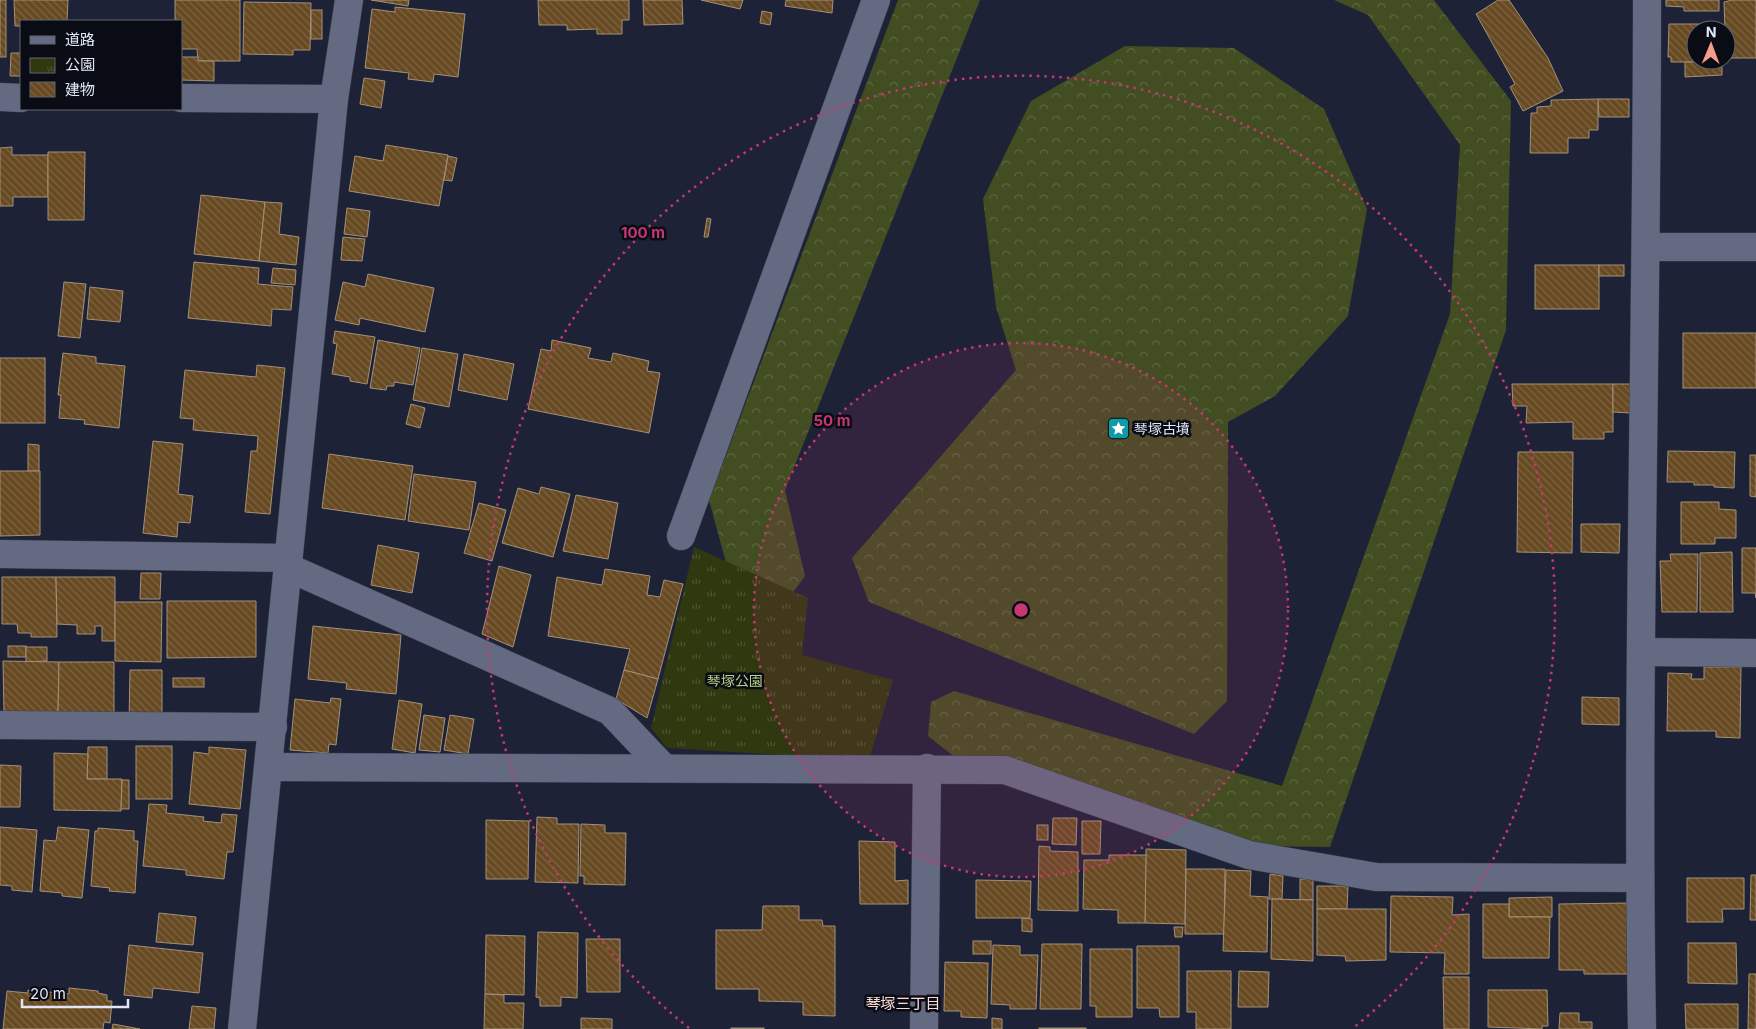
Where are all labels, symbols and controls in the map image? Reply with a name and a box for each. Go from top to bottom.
legend [20,20,182,110]
north arrow [1686,20,1736,70]
text: N [1706,23,1717,40]
text: 道路 [65,30,95,49]
text: 公園 [65,55,95,74]
text: 建物 [65,80,95,99]
text: 100 m [621,223,665,242]
text: 50 m [814,411,850,430]
place icon: 琴塚古墳 [1106,417,1130,441]
place label: 琴塚古墳 [1134,420,1190,437]
centre of rings [1012,601,1030,619]
park label: 琴塚公園 [707,672,763,689]
scale bar [22,976,129,1008]
text: 20 m [30,984,66,1003]
district label: 琴塚三丁目 [865,994,941,1013]

